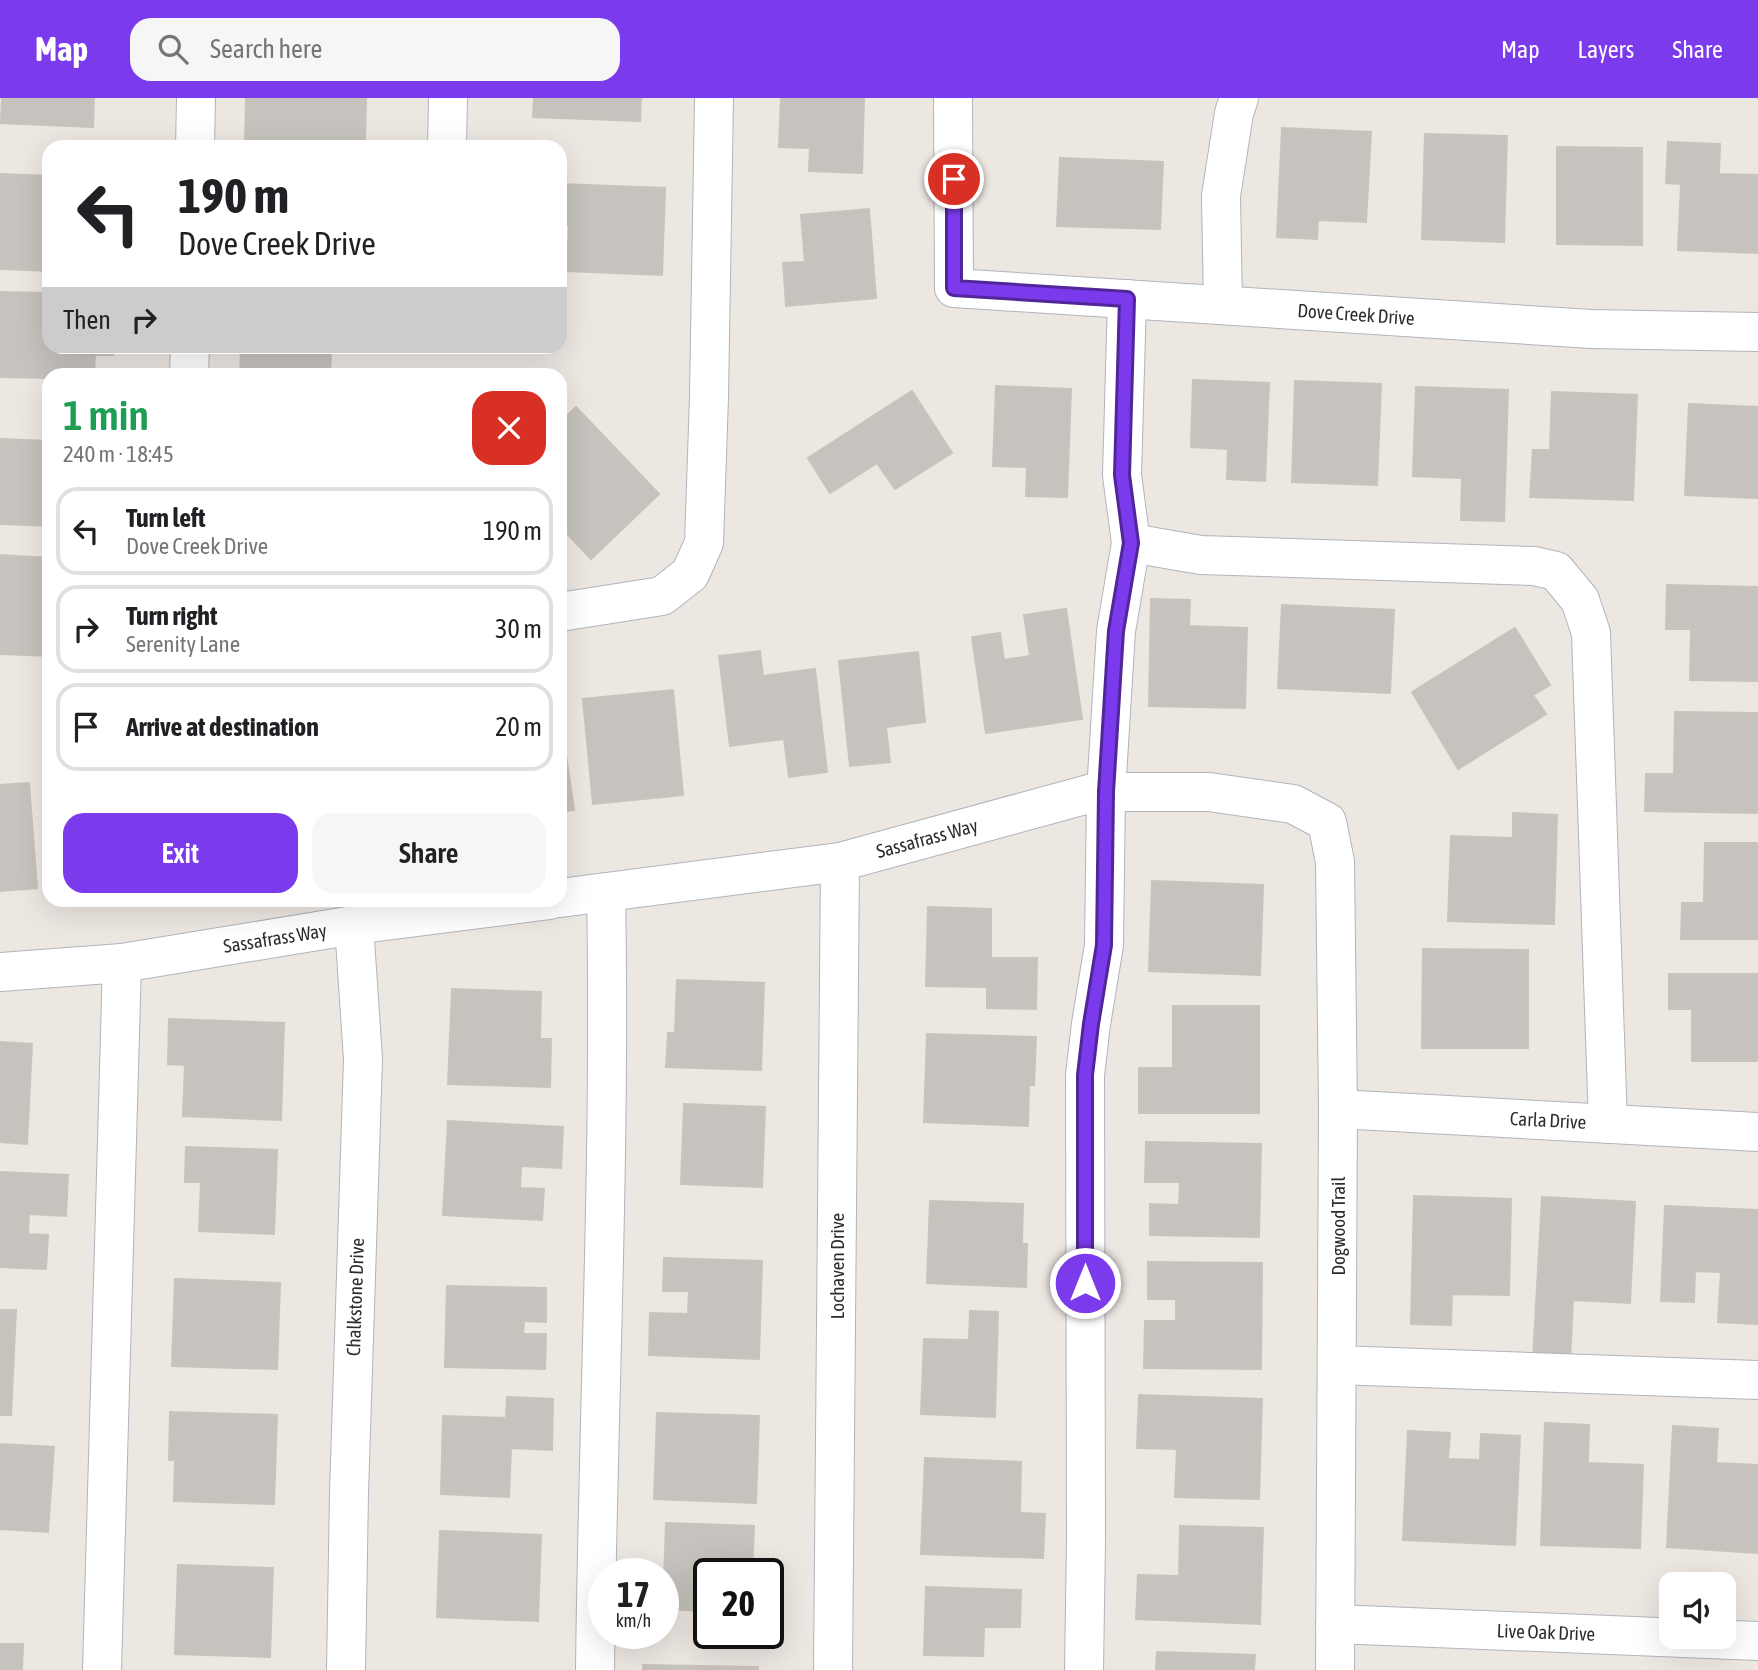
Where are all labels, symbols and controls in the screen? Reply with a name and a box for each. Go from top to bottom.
search box [130,18,620,81]
text: Map [35,30,88,68]
icon: search [154,30,192,68]
text: Search here [210,34,322,64]
text: Map [1501,36,1540,63]
text: Layers [1578,36,1634,63]
text: Share [1672,36,1723,63]
pin [924,149,984,209]
icon: arrive [935,160,973,198]
text: 190 m [178,167,289,223]
icon: left [63,168,154,259]
text: Dove Creek Drive [178,225,376,262]
street label: Dove Creek Drive [1297,299,1415,329]
icon: right [125,301,163,339]
text: Then [63,305,111,335]
text: 1 min [63,391,149,439]
button: close [472,391,546,465]
text: 240 m · 18:45 [63,441,174,467]
text: Turn left [126,503,206,533]
icon: left [67,512,105,550]
text: 190 m [483,516,542,546]
text: Dove Creek Drive [126,533,268,559]
text: Turn right [126,601,217,631]
icon: right [67,610,105,648]
text: 30 m [495,614,542,644]
text: Serenity Lane [126,631,240,657]
icon: arrive [67,708,105,746]
text: Arrive at destination [126,712,319,742]
text: 20 m [495,712,542,742]
button: Exit [63,813,298,893]
button: Share [312,813,546,893]
street label: Sassafrass Way [874,814,980,862]
street label: Sassafrass Way [222,919,328,957]
street label: Carla Drive [1509,1107,1587,1133]
street label: Dogwood Trail [1327,1176,1349,1276]
street label: Lochaven Drive [826,1213,848,1319]
street label: Chalkstone Drive [342,1238,368,1356]
position arrow [1048,1246,1122,1320]
speed limit sign: 20 [693,1558,784,1649]
map controls [1659,1572,1736,1649]
button: sound [1659,1572,1736,1649]
text: 17 [617,1574,650,1614]
text: km/h [616,1610,651,1631]
street label: Live Oak Drive [1496,1619,1596,1645]

